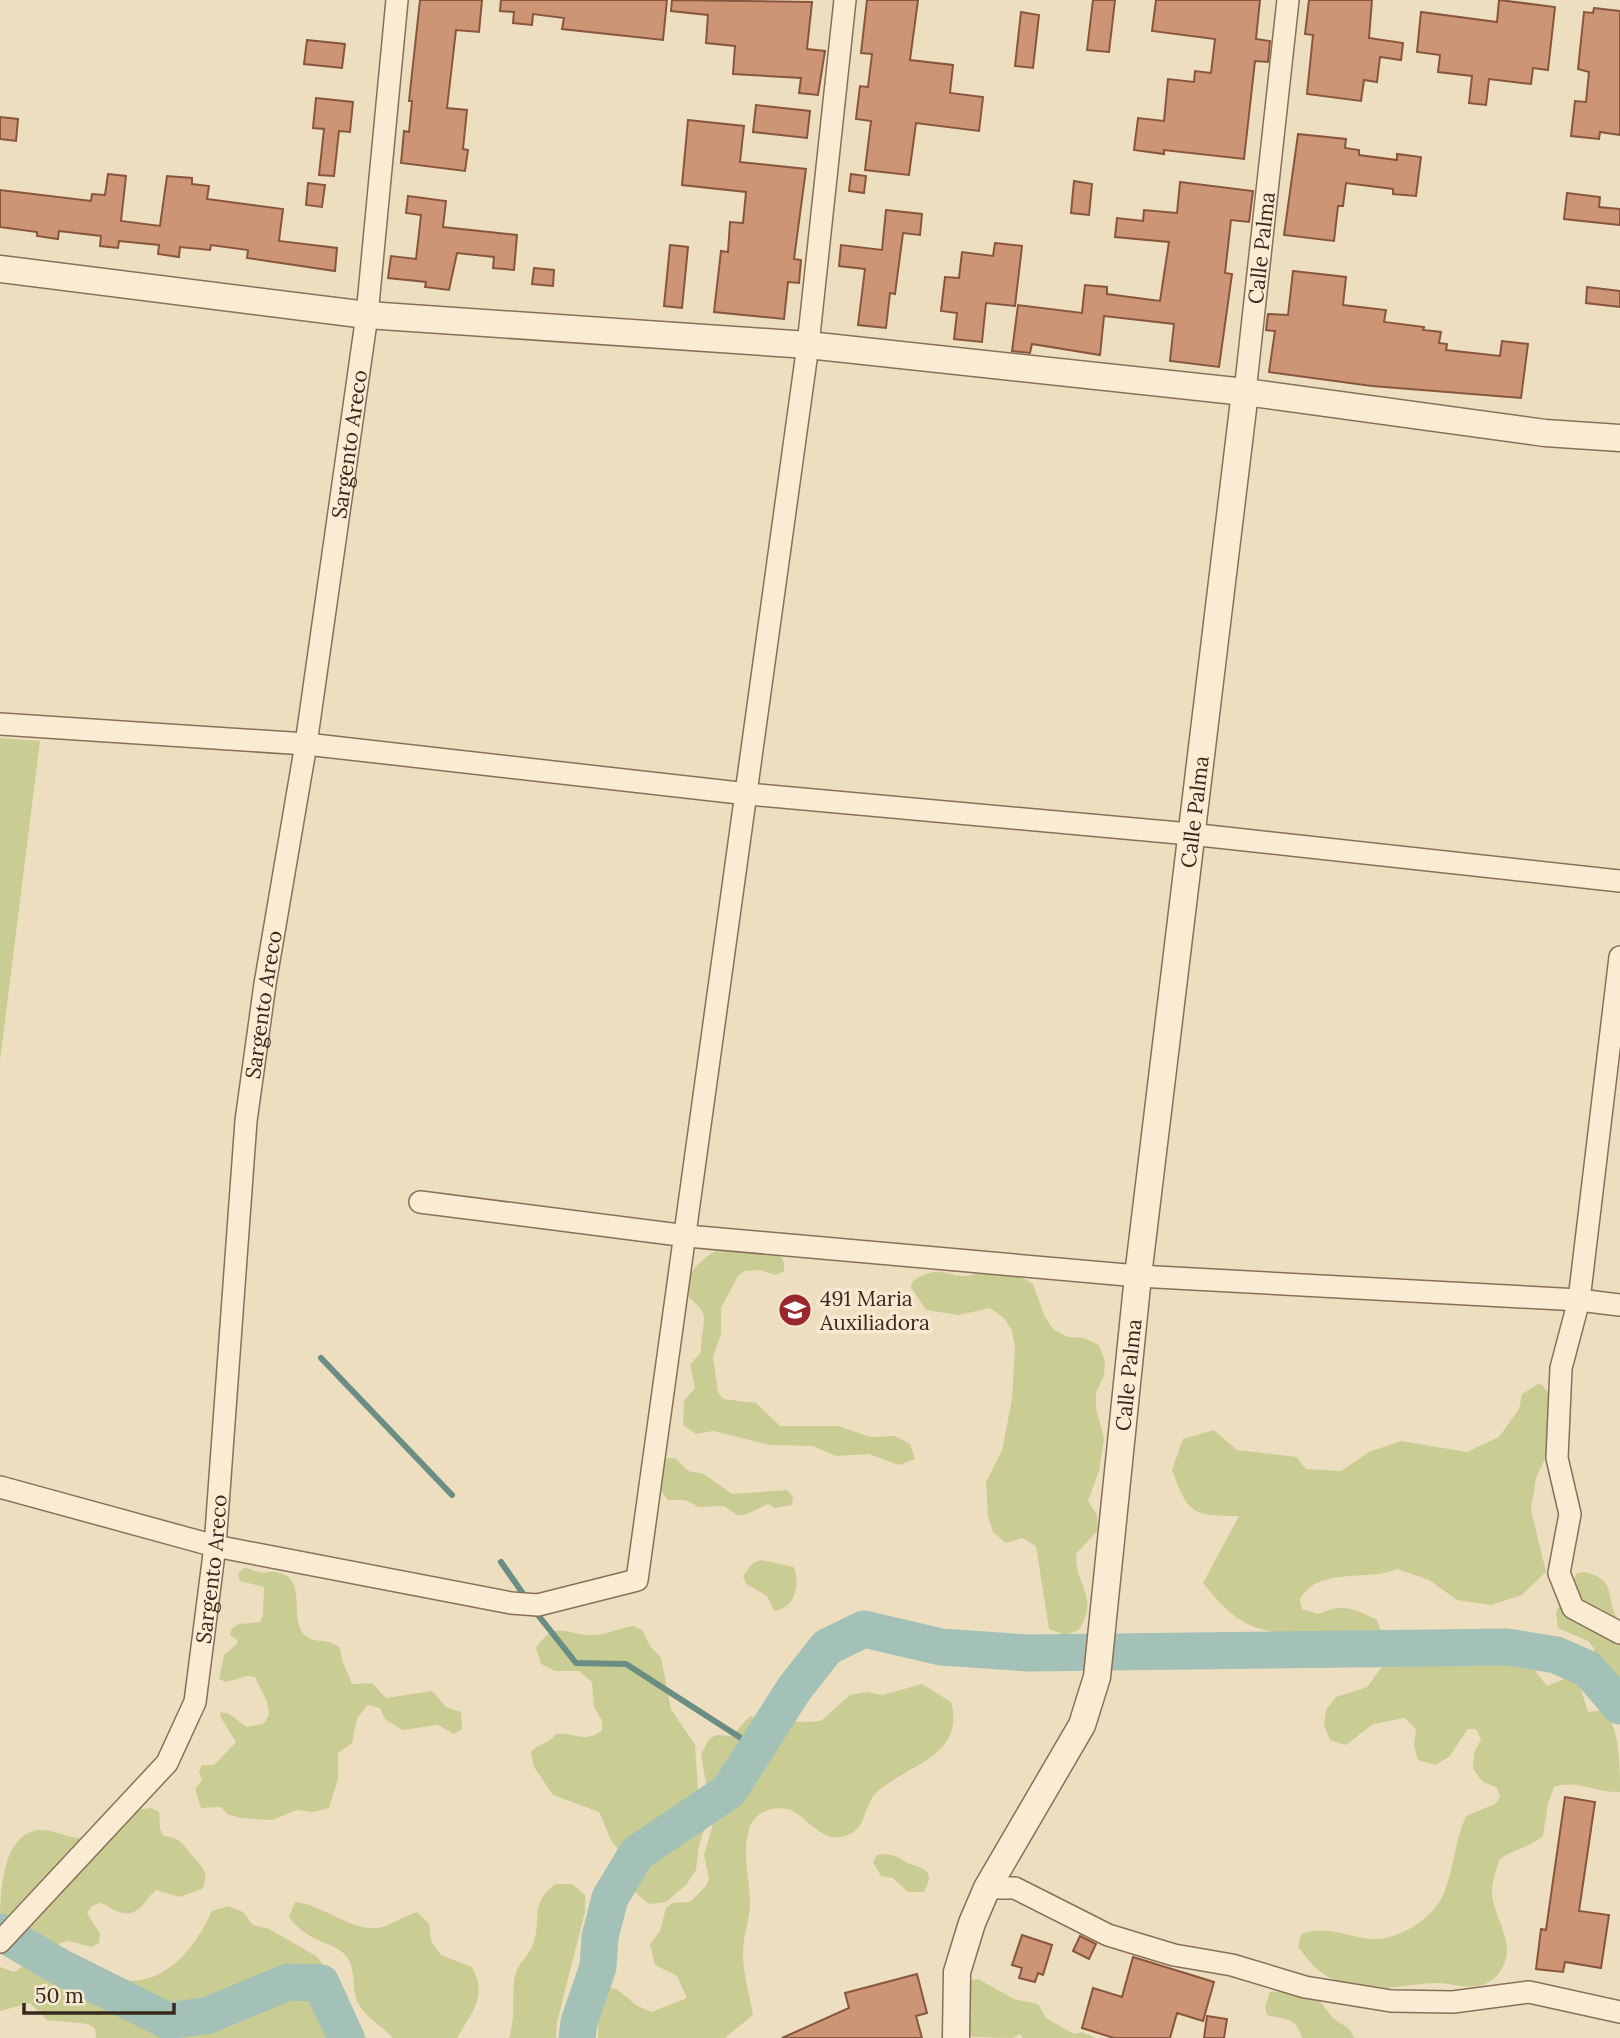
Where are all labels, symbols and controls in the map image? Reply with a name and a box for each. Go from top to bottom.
street label: Calle Palma [1241,190,1280,305]
street label: Sargento Areco [325,368,373,520]
street label: Calle Palma [1174,754,1214,869]
street label: Sargento Areco [238,928,287,1081]
place label: 491 Maria Auxiliadora [819,1285,930,1336]
school or university icon: 491 Maria Auxiliadora [776,1291,814,1329]
street label: Calle Palma [1109,1317,1147,1432]
street label: Sargento Areco [189,1493,232,1645]
scale bar [24,1972,175,2016]
text: 50 m [35,1982,84,2009]

